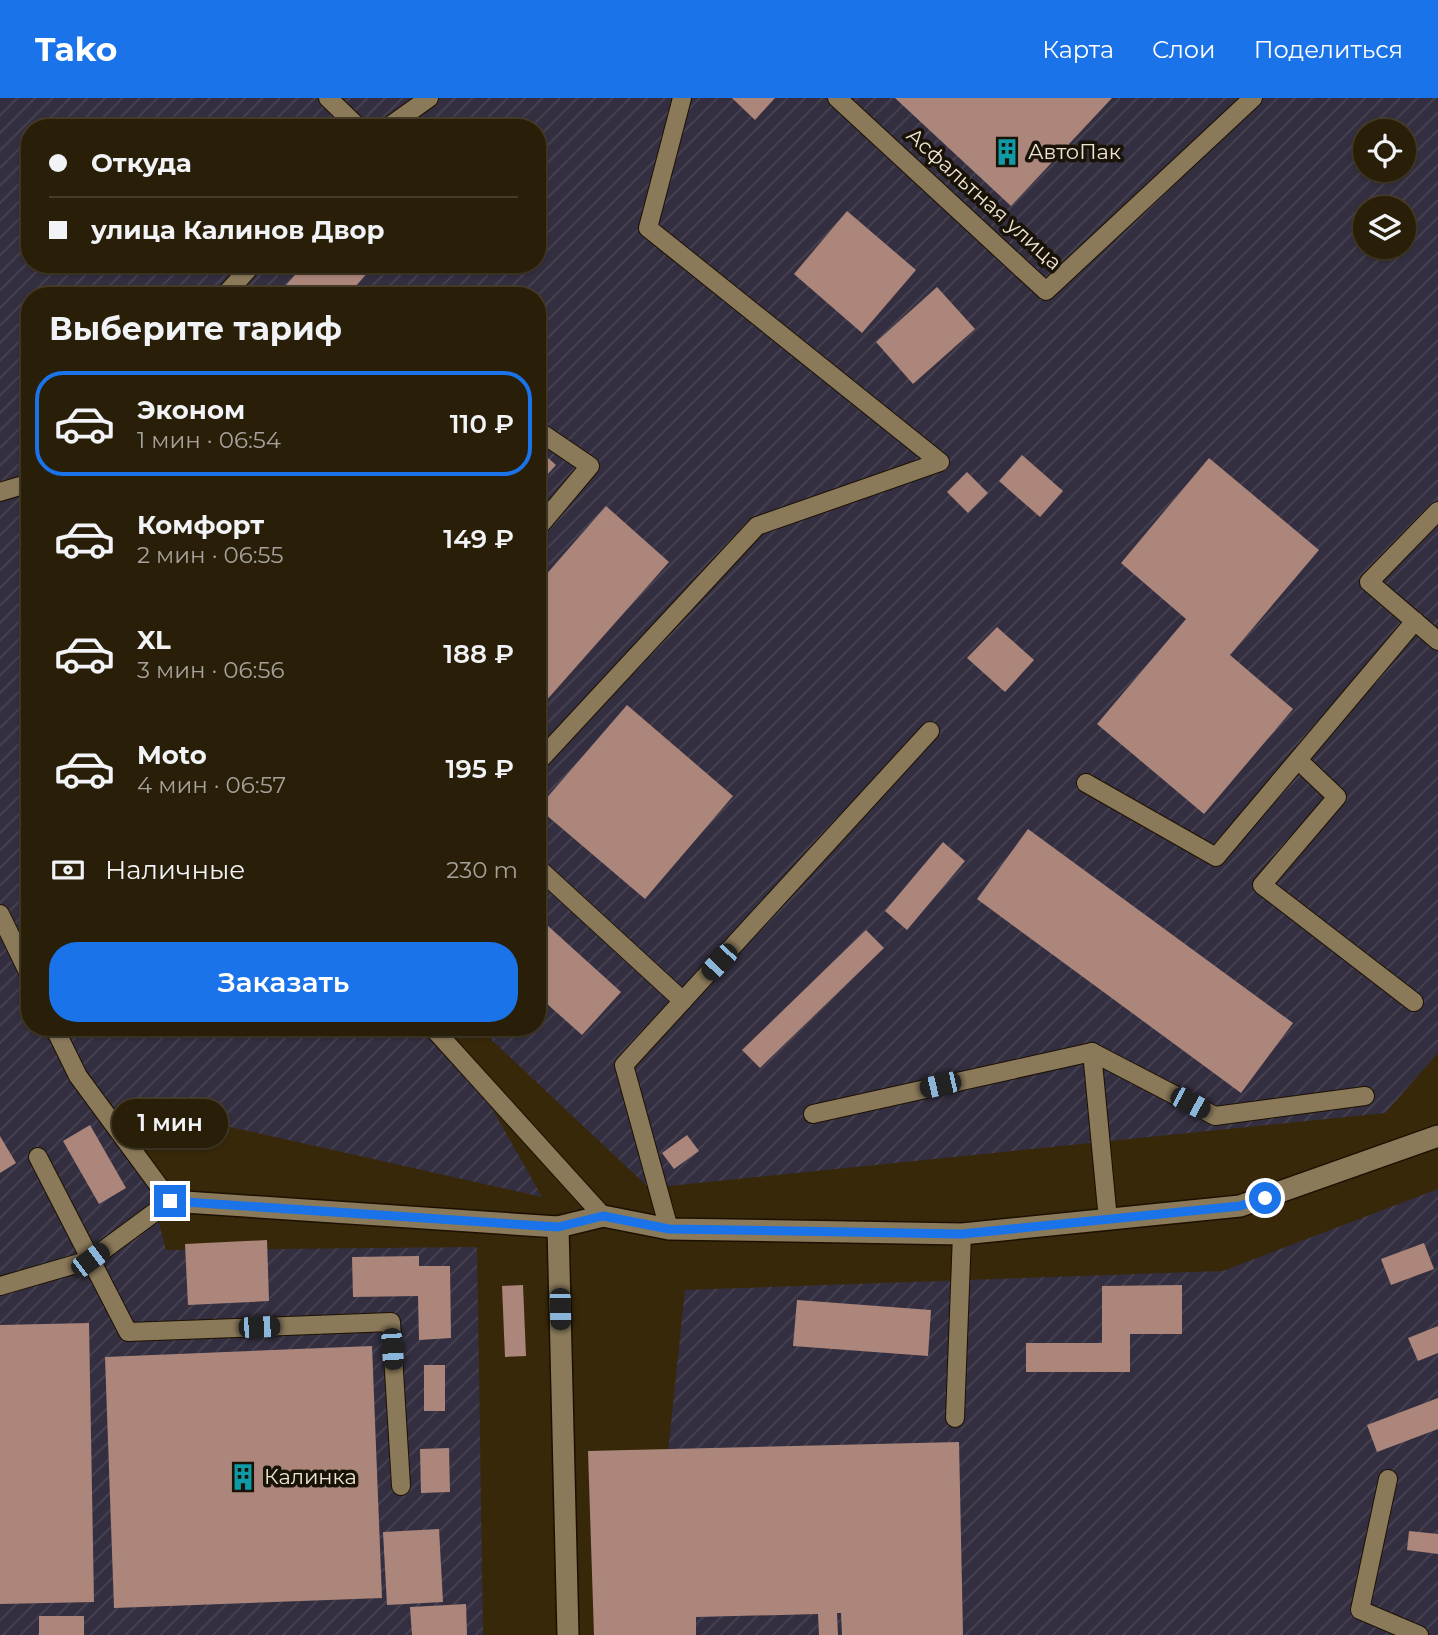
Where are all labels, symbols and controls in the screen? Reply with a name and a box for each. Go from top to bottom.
text: Tako [35,29,117,69]
text: Карта [1042,35,1114,64]
text: Слои [1152,35,1216,64]
text: Поделиться [1254,35,1403,64]
map controls [1353,119,1416,259]
button: locate [1353,119,1416,182]
street label: Асфальтная улица [902,122,1067,275]
building icon: АвтоПак [992,137,1022,167]
place label: АвтоПак [1028,139,1121,164]
text: Откуда [91,147,192,179]
button: layers [1353,196,1416,259]
text: улица Калинов Двор [91,214,385,246]
text: Выберите тариф [49,309,342,348]
icon: car [53,392,116,455]
text: Эконом [137,394,245,426]
text: 110 ₽ [450,408,514,440]
text: 1 мин · 06:54 [137,426,281,454]
icon: car [53,507,116,570]
text: Комфорт [137,509,264,541]
text: 149 ₽ [443,523,514,555]
text: 2 мин · 06:55 [137,541,284,569]
icon: car [53,622,116,685]
text: XL [137,624,171,656]
text: 188 ₽ [443,638,514,670]
text: 3 мин · 06:56 [137,656,285,684]
icon: car [53,737,116,800]
text: Moto [137,739,207,771]
text: 195 ₽ [446,753,514,785]
text: 4 мин · 06:57 [137,771,286,799]
icon: cash [49,851,87,889]
text: Наличные [105,854,245,886]
text: 230 m [446,856,518,884]
car [697,939,742,985]
button: Заказать [49,942,518,1022]
car [918,1070,963,1100]
car [1167,1084,1214,1122]
callout: 1 мин [112,1100,228,1148]
text: 1 мин [137,1109,203,1137]
route start [1249,1182,1281,1214]
route end [154,1185,186,1217]
car [67,1239,114,1281]
car [550,1288,571,1330]
car [238,1316,281,1338]
car [381,1327,404,1371]
building icon: Калинка [228,1462,258,1492]
place label: Калинка [264,1464,357,1489]

